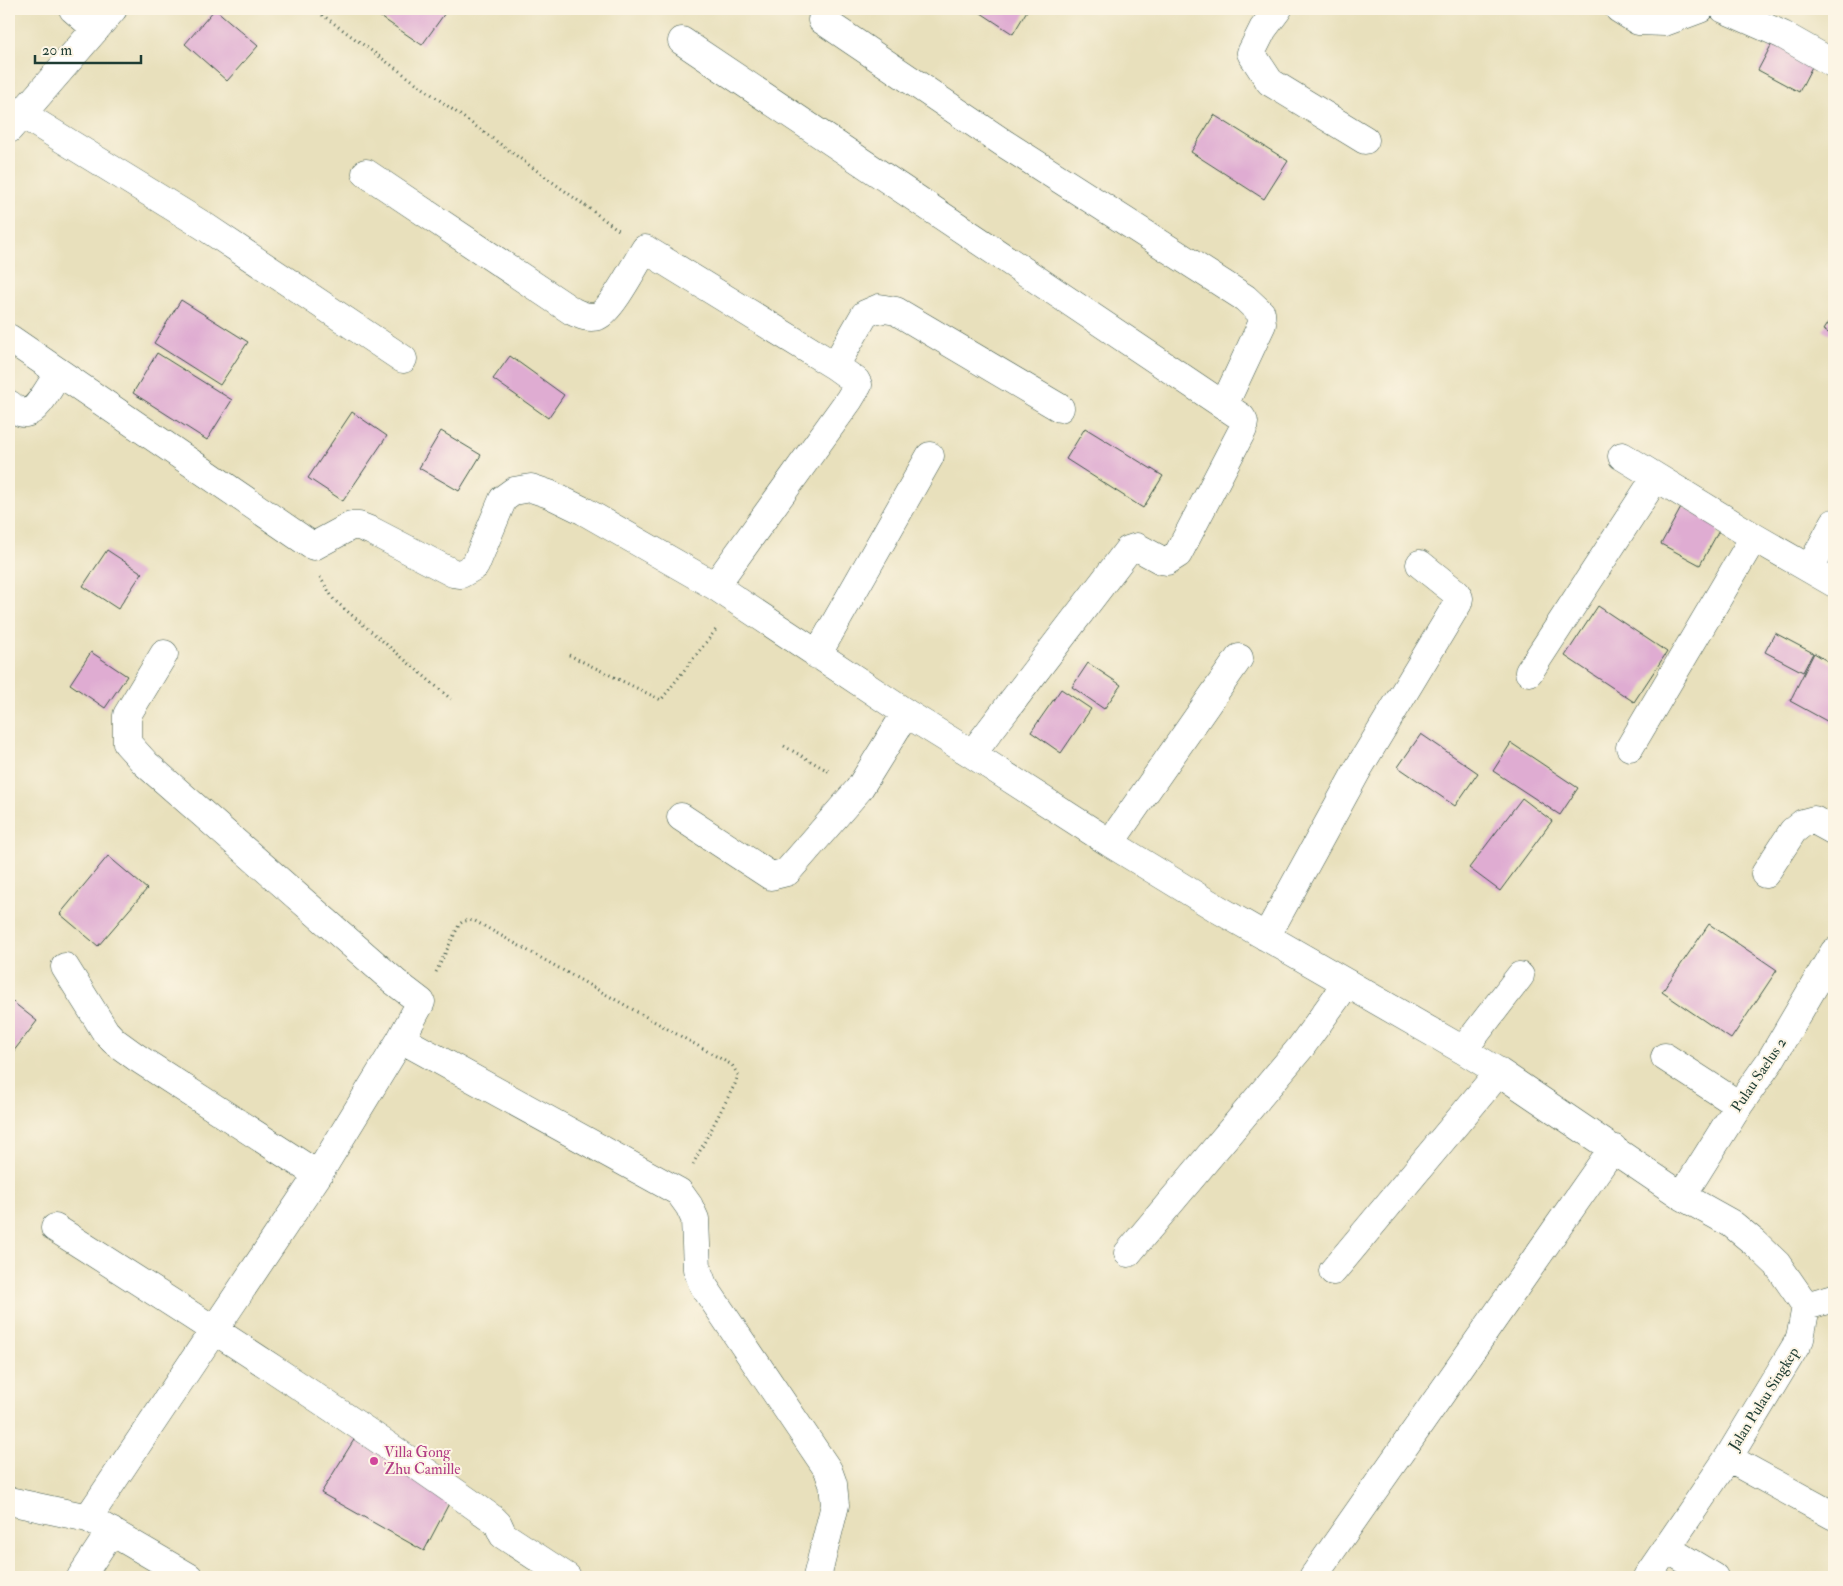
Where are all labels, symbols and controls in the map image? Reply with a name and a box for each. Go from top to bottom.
scale bar [35,32,141,64]
text: 20 m [42,41,72,60]
street label: Pulau Saelus 2 [1727,1034,1791,1116]
street label: Jalan Pulau Singkep [1724,1343,1805,1456]
place label: Villa Gong Zhu Camille [384,1443,461,1479]
marker: Villa Gong Zhu Camille [368,1455,380,1467]

